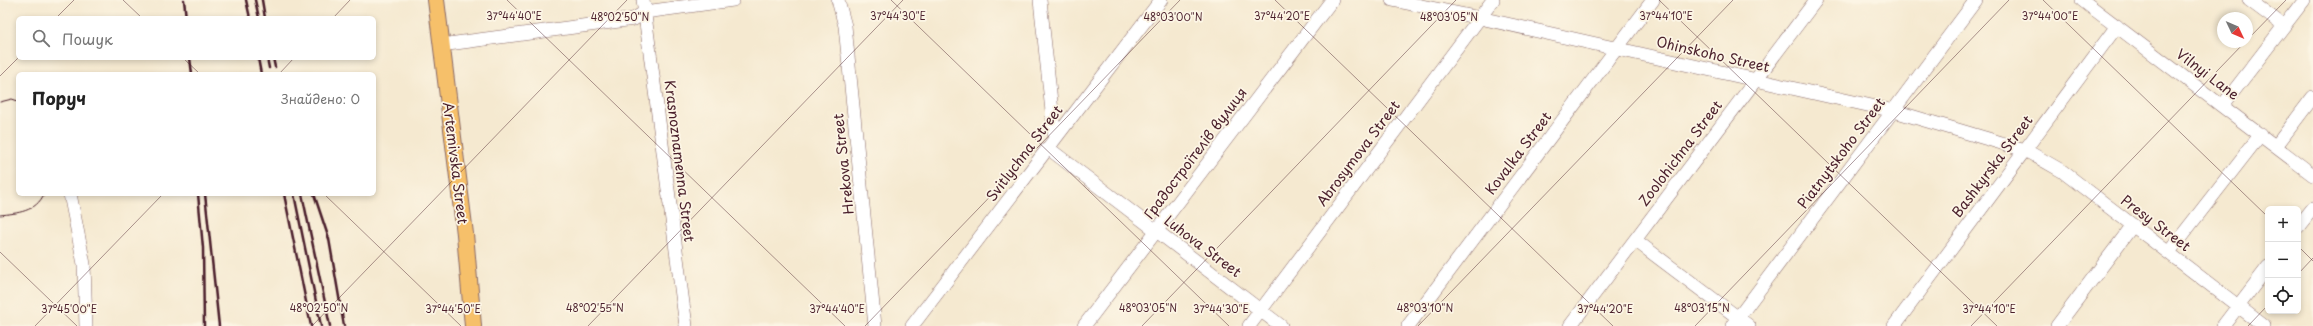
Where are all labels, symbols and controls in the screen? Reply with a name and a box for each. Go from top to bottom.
text: 37°44'40"E [486,8,542,23]
text: 37°44'30"E [870,8,926,23]
text: 37°44'20"E [1254,8,1310,23]
text: 37°44'10"E [1639,8,1693,23]
text: 37°44'00"E [2022,8,2078,23]
text: 48°02'50"N [591,9,649,24]
text: 48°03'00"N [1143,9,1203,24]
text: 48°03'05"N [1420,9,1478,24]
north arrow [2217,12,2253,48]
search box [16,16,376,60]
icon: search [30,27,52,49]
text: Пошук [62,27,113,50]
street label: Ohinskoho Street [1654,31,1772,77]
street label: Vilnyi Lane [2172,43,2244,105]
street label: Krasnoznamenna Street [660,79,700,243]
street label: Градостроїтелiв вулиця [1138,83,1252,223]
text: Поруч [32,85,86,111]
text: Знайдено: 0 [281,89,360,108]
street label: Piatnytskoho Street [1792,93,1890,213]
street label: Abrosymova Street [1311,95,1405,210]
street label: Zoolohichna Street [1633,95,1727,210]
street label: Svitlychna Street [981,100,1068,206]
street label: Artemivska Street [438,101,474,225]
street label: Kovalka Street [1480,107,1556,199]
street label: Bashkyrska Street [1947,110,2038,221]
street label: Hrekova Street [827,112,859,216]
street label: Presy Street [2117,190,2195,256]
map controls [2265,206,2301,314]
button: + [2265,206,2301,242]
street label: Luhova Street [1160,210,1246,282]
button: − [2265,242,2301,278]
button: locate [2265,278,2301,314]
text: 48°02'50"N [290,300,348,315]
text: 48°02'55"N [566,300,624,315]
text: 48°03'05"N [1119,300,1177,315]
text: 48°03'10"N [1397,300,1453,315]
text: 48°03'15"N [1674,300,1730,315]
text: 37°45'00"E [41,301,97,316]
text: 37°44'50"E [425,301,481,316]
text: 37°44'40"E [809,301,865,316]
text: 37°44'30"E [1193,301,1249,316]
text: 37°44'20"E [1577,301,1633,316]
text: 37°44'10"E [1962,301,2016,316]

